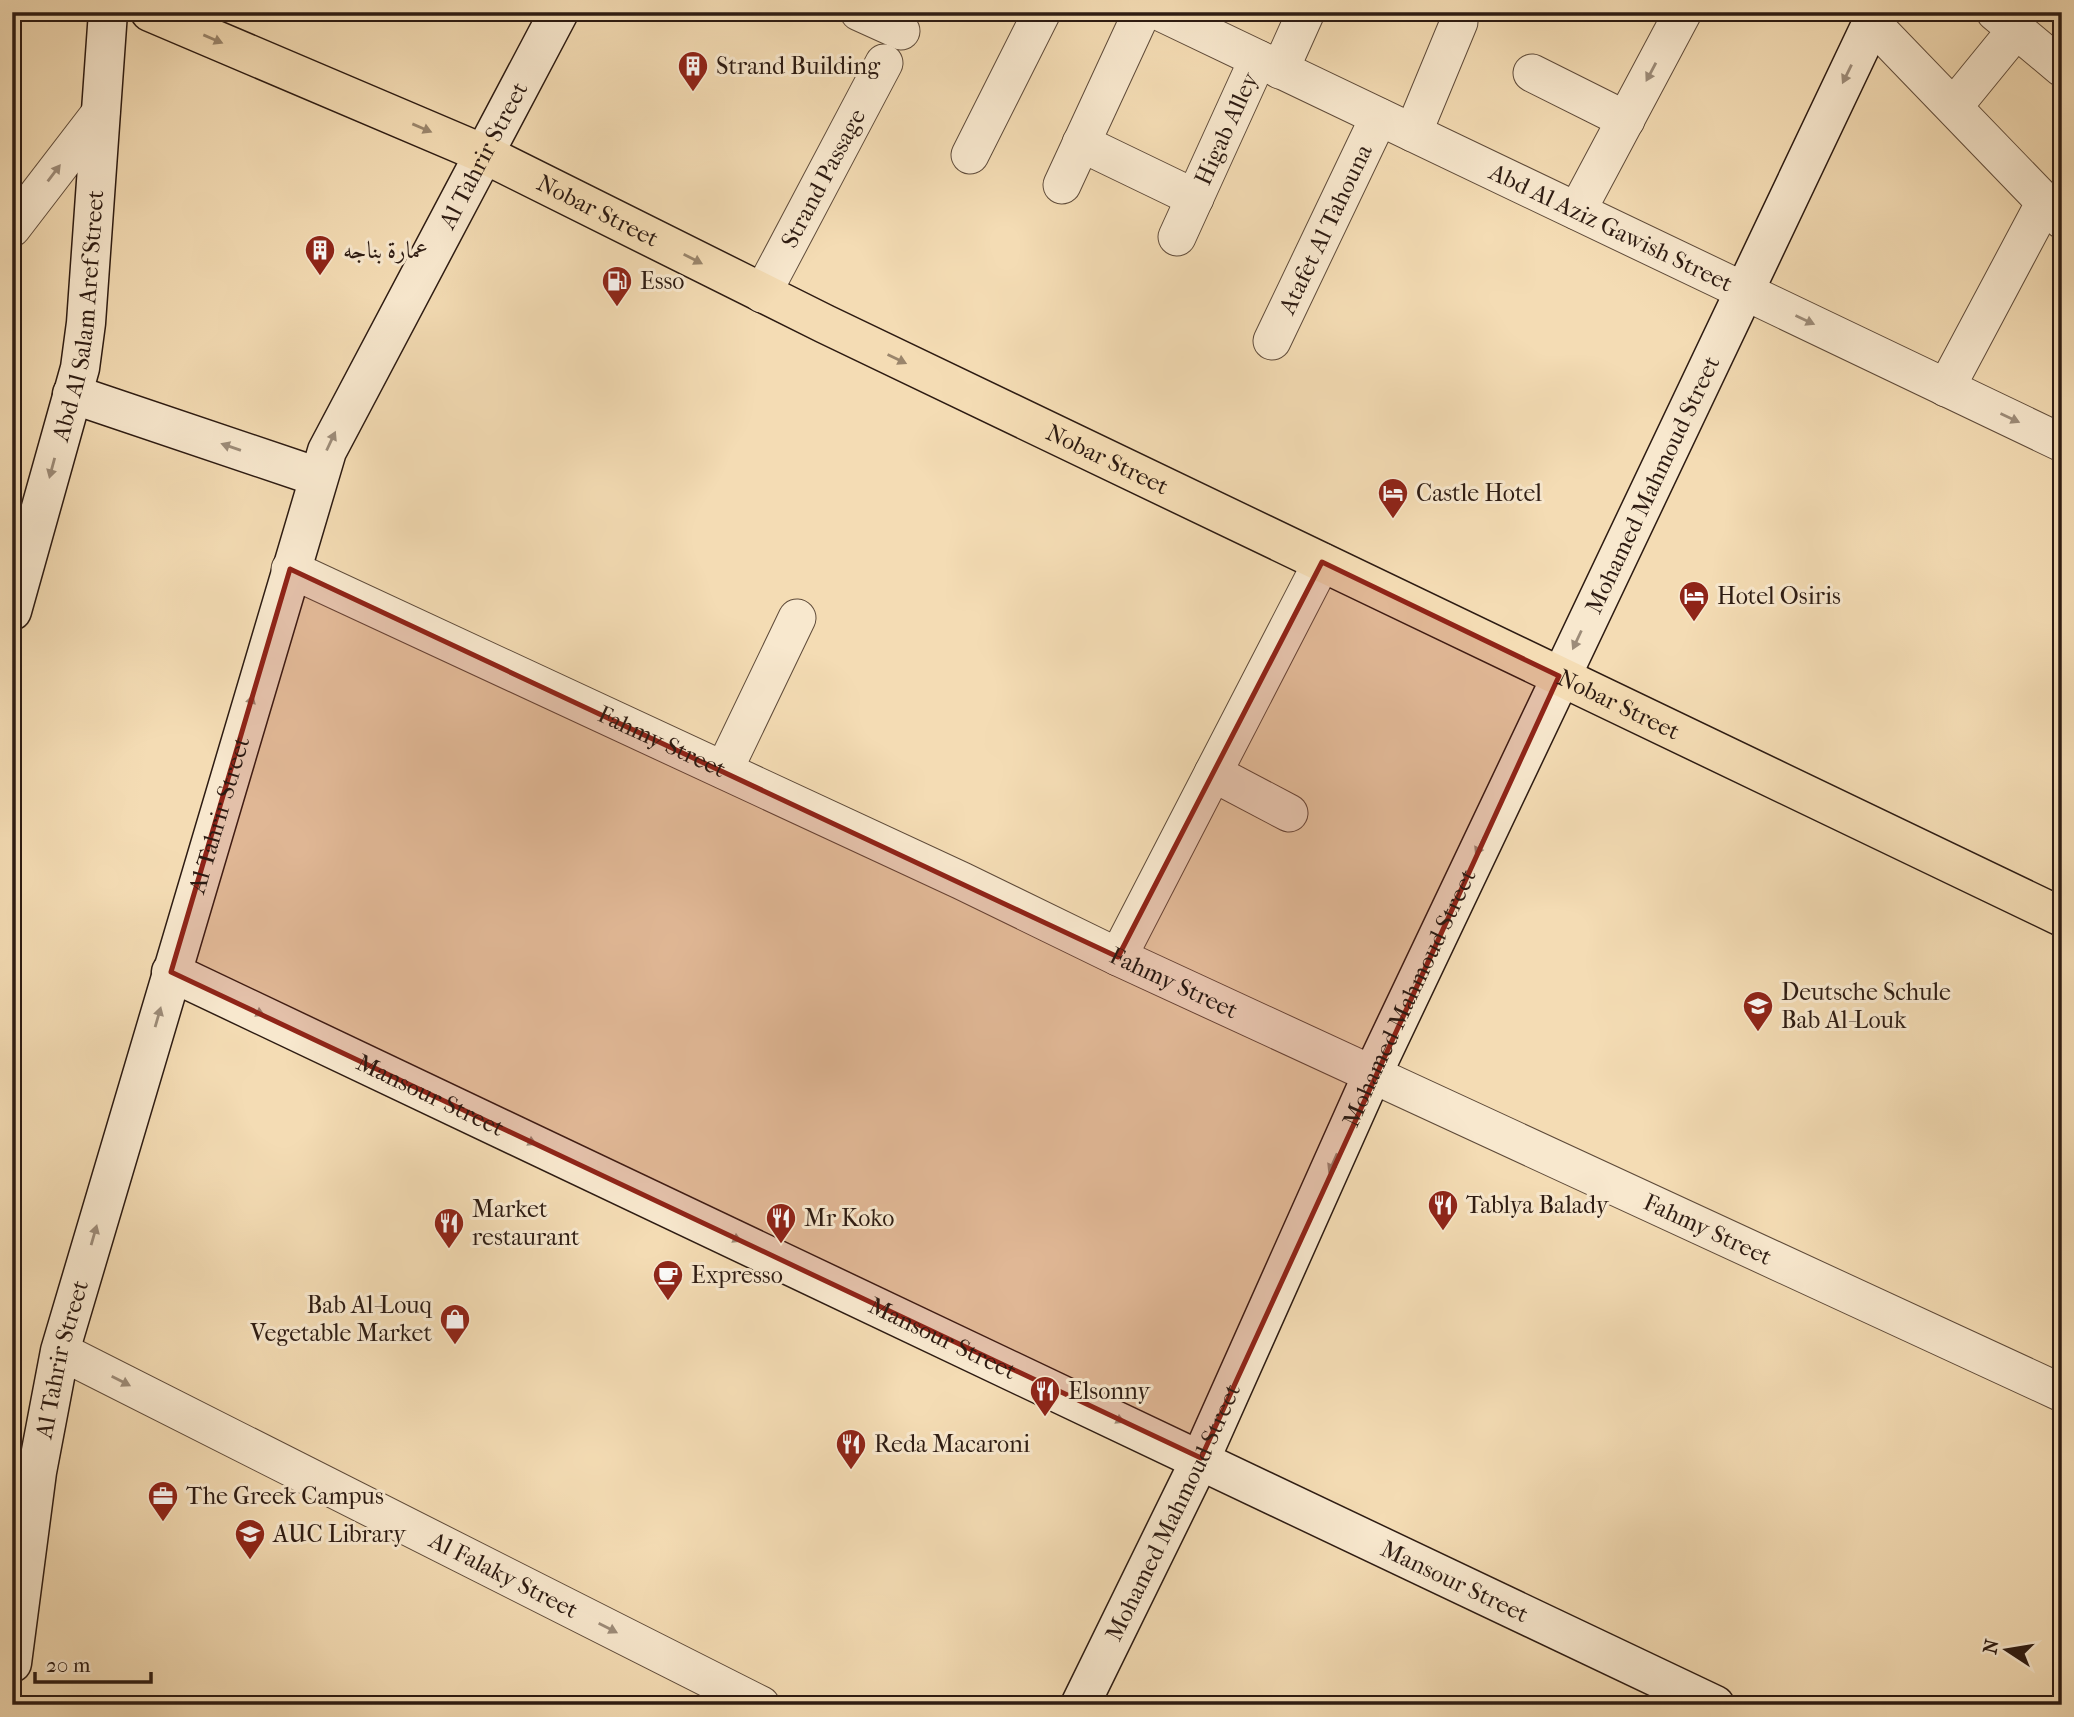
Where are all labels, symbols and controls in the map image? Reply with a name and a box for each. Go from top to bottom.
one-way arrow [202,34,223,45]
building icon: Strand Building [676,49,710,93]
place label: Strand Building [716,52,881,80]
one-way arrow [1646,63,1658,83]
one-way arrow [1841,64,1853,84]
street label: Higab Alley [1189,67,1265,189]
street label: Al Tahrir Street [433,77,534,234]
street label: Strand Passage [775,104,871,252]
one-way arrow [412,122,432,134]
street label: Atafet Al Tahouna [1273,139,1378,319]
street label: Abd Al Aziz Gawish Street [1484,157,1738,298]
one-way arrow [46,165,61,183]
street label: Nobar Street [532,169,664,253]
street label: Abd Al Salam Aref Street [46,189,109,445]
building icon: عمارة بناجه [303,233,337,277]
place label: عمارة بناجه [343,236,428,264]
one-way arrow [683,254,703,265]
fuel station icon: Esso [600,264,634,308]
place label: Esso [640,267,685,295]
one-way arrow [1795,315,1815,326]
street label: Mohamed Mahmoud Street [1579,351,1726,618]
one-way arrow [887,353,907,365]
one-way arrow [2000,412,2020,424]
street label: Nobar Street [1042,418,1173,501]
one-way arrow [326,431,337,451]
one-way arrow [220,441,241,452]
one-way arrow [46,457,57,479]
hotel icon: Castle Hotel [1376,476,1410,520]
place label: Castle Hotel [1416,479,1542,507]
hotel icon: Hotel Osiris [1677,579,1711,623]
place label: Hotel Osiris [1717,582,1841,610]
one-way arrow [1571,630,1583,650]
street label: Nobar Street [1553,663,1685,746]
one-way arrow [245,694,255,715]
street label: Fahmy Street [593,700,731,784]
street label: Al Tahrir Street [182,733,256,898]
one-way arrow [1474,836,1486,856]
street label: Mohamed Mahmoud Street [1337,864,1482,1131]
street label: Fahmy Street [1105,941,1243,1025]
place label: Deutsche Schule Bab Al-Louk [1781,978,1951,1034]
school or university icon: Deutsche Schule Bab Al-Louk [1741,989,1775,1033]
one-way arrow [153,1006,163,1027]
one-way arrow [245,1006,265,1017]
street label: Mansour Street [352,1048,509,1142]
one-way arrow [517,1134,537,1146]
one-way arrow [1327,1153,1338,1174]
restaurant icon: Tablya Balady [1426,1188,1460,1232]
street label: Fahmy Street [1639,1188,1777,1271]
place label: Tablya Balady [1466,1191,1610,1219]
place label: Market restaurant [472,1195,580,1251]
restaurant icon: Mr Koko [764,1201,798,1245]
place label: Mr Koko [804,1204,895,1232]
restaurant icon: Market restaurant [432,1206,466,1250]
one-way arrow [89,1225,99,1246]
one-way arrow [722,1232,743,1243]
cafe icon: Expresso [651,1258,685,1302]
place label: Expresso [691,1261,783,1289]
street label: Al Tahrir Street [29,1276,94,1442]
place label: Bab Al-Louq Vegetable Market [249,1291,433,1347]
street label: Mansour Street [864,1291,1021,1385]
shop icon: Bab Al-Louq Vegetable Market [438,1302,472,1346]
restaurant icon: Elsonny [1028,1374,1062,1418]
one-way arrow [111,1376,131,1387]
place label: Elsonny [1068,1377,1151,1405]
street label: Mohamed Mahmoud Street [1100,1379,1246,1645]
one-way arrow [1105,1412,1125,1424]
restaurant icon: Reda Macaroni [834,1427,868,1471]
place label: Reda Macaroni [874,1430,1030,1458]
office icon: The Greek Campus [146,1479,180,1523]
place label: The Greek Campus [186,1482,384,1510]
school or university icon: AUC Library [233,1517,267,1561]
place label: AUC Library [272,1520,407,1548]
street label: Al Falaky Street [424,1525,583,1624]
street label: Mansour Street [1376,1534,1533,1629]
north arrow [1972,1616,2042,1686]
one-way arrow [598,1622,618,1633]
text: N [1979,1637,2004,1656]
scale bar [35,1640,150,1684]
text: 20 m [46,1653,91,1677]

